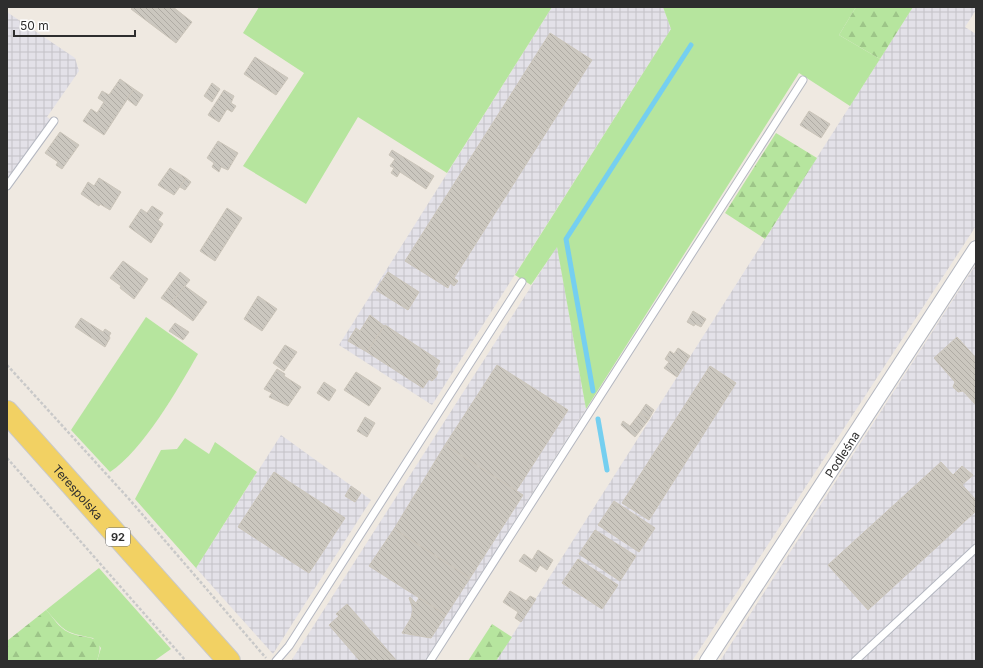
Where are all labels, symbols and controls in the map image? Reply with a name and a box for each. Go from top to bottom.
scale bar [14,12,135,38]
text: 50 m [20,18,49,33]
street label: Podleśna [821,428,862,480]
street label: Terespolska [50,461,107,522]
road number: 92 [106,528,130,546]

